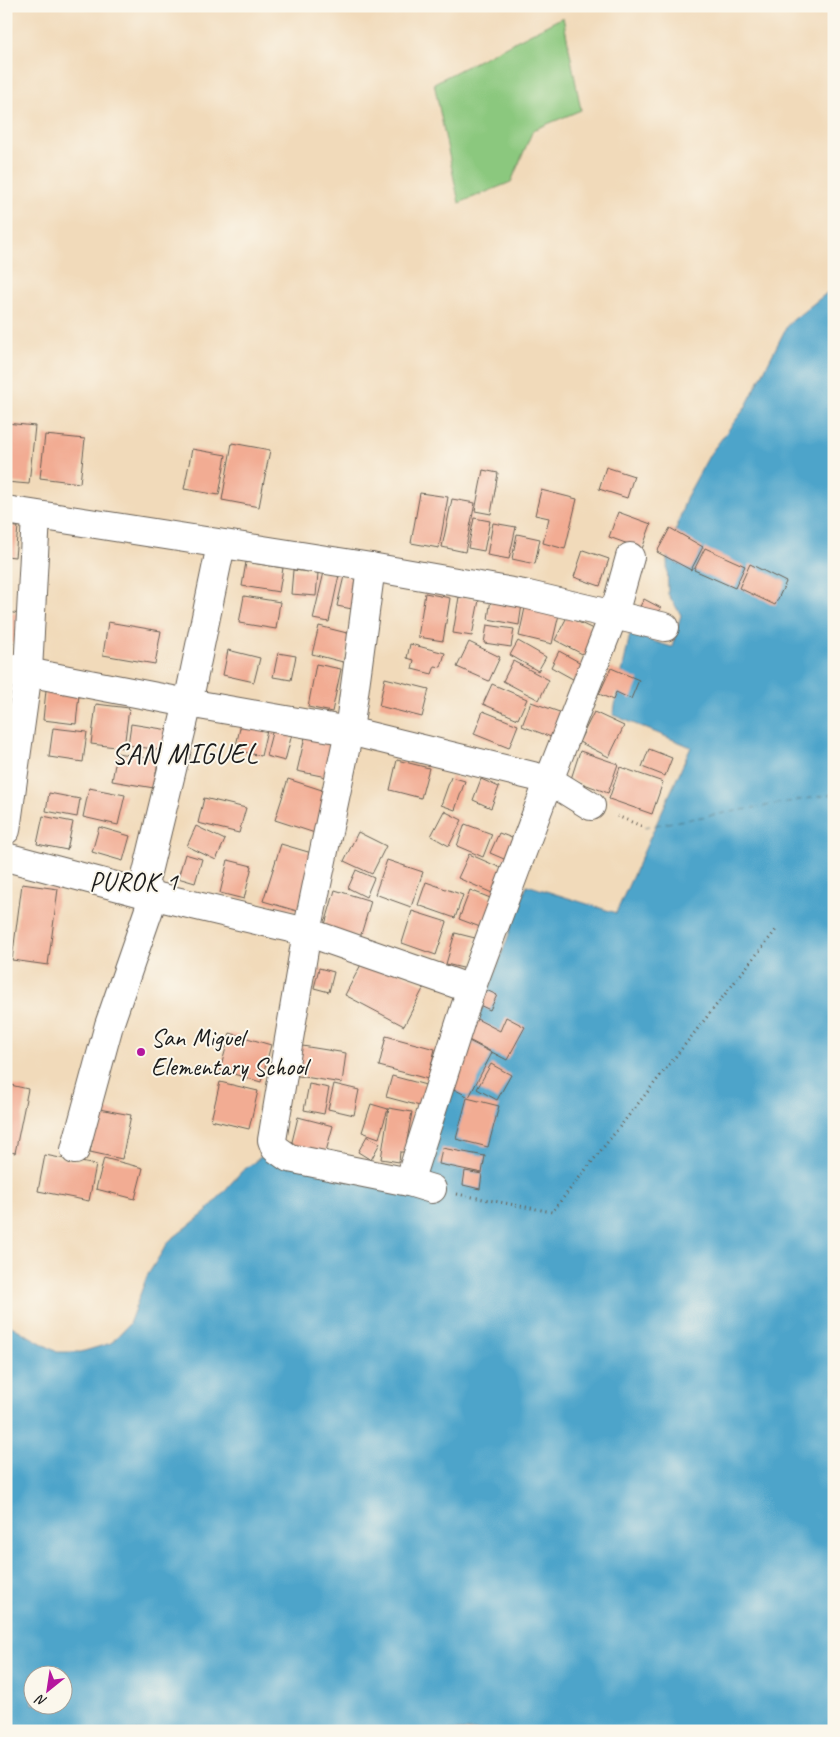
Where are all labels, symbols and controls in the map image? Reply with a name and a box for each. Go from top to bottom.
district label: SAN MIGUEL [112,736,258,771]
district label: PUROK 1 [89,865,179,898]
place label: San Miguel Elementary School [151,1022,312,1083]
marker: San Miguel Elementary School [135,1046,147,1058]
north arrow [22,1664,72,1714]
text: N [32,1690,50,1710]

